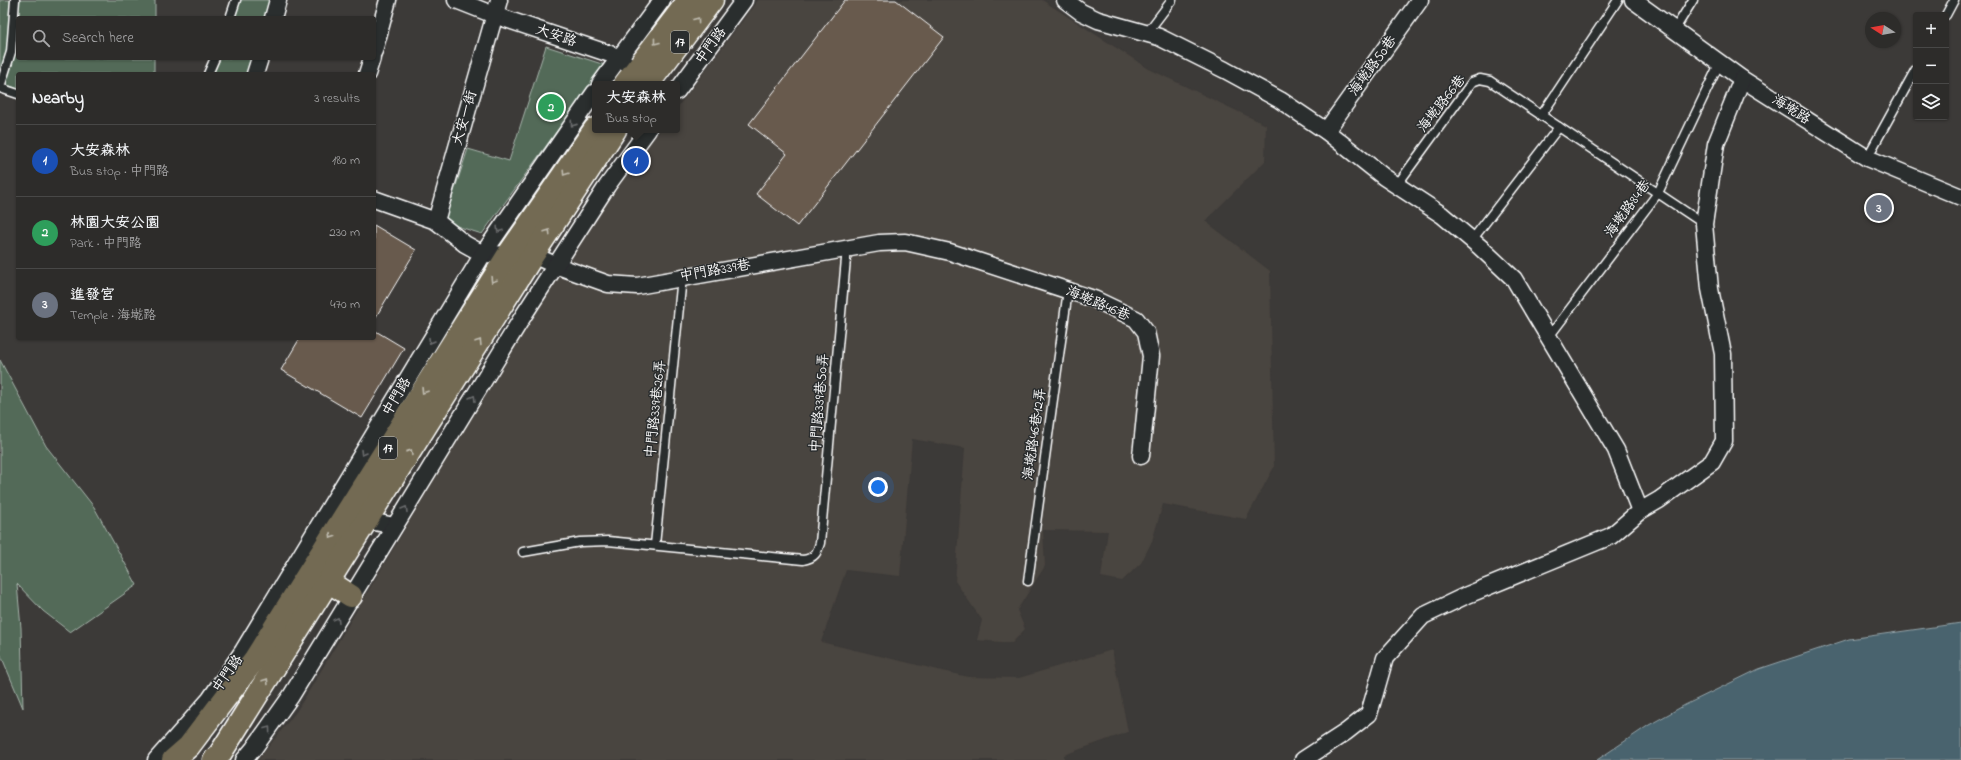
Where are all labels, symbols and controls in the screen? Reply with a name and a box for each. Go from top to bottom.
north arrow [1865,12,1901,48]
map controls [1913,12,1949,120]
button: + [1913,12,1949,48]
search box [16,16,376,60]
one-way arrow [692,17,699,24]
street label: 大安路 [533,19,579,53]
street label: 中門路 [690,23,732,69]
icon: search [30,27,52,49]
text: Search here [62,27,134,49]
road number: 17 [671,31,689,53]
street label: 海墘路50巷 [1344,31,1403,101]
one-way arrow [654,37,661,44]
button: − [1913,48,1949,84]
street label: 海墘路66巷 [1413,70,1472,137]
popup [592,81,680,133]
button: layers [1913,84,1949,120]
text: Nearby [32,86,84,111]
text: 大安森林 [606,87,666,109]
street label: 大安一街 [447,88,483,148]
text: 3 results [314,89,360,108]
street label: 海墘路 [1768,90,1814,130]
pin: 2 [538,92,564,122]
text: Bus stop [606,109,657,128]
one-way arrow [571,119,578,126]
text: 大安森林 [70,140,130,162]
pin: 1 [623,146,649,176]
text: 1 [43,151,47,170]
text: 180 m [332,151,360,170]
text: Bus stop · 中門路 [70,162,169,181]
one-way arrow [563,169,570,176]
street label: 海墘路84巷 [1600,175,1657,242]
pin: 3 [1866,193,1892,223]
text: 林園大安公園 [70,212,160,234]
text: 2 [42,223,48,242]
text: 230 m [329,223,360,242]
one-way arrow [496,226,503,233]
one-way arrow [543,230,550,237]
text: Park · 中門路 [70,234,142,253]
street label: 中門路339巷 [678,254,753,288]
one-way arrow [490,276,497,283]
street label: 海墘路46巷 [1063,281,1134,327]
text: 進發宮 [70,284,115,306]
text: 3 [42,295,48,314]
text: 470 m [330,295,360,314]
text: Temple · 海墘路 [70,306,156,325]
one-way arrow [428,337,435,344]
one-way arrow [474,339,482,346]
street label: 中門路339巷50弄 [805,352,835,454]
street label: 中門路339巷26弄 [640,359,672,459]
street label: 中門路 [377,374,417,420]
one-way arrow [421,386,428,393]
street label: 海墘路46巷12弄 [1018,386,1052,482]
one-way arrow [468,395,475,402]
road number: 17 [379,437,397,459]
one-way arrow [361,449,368,456]
one-way arrow [405,449,412,456]
your location [868,477,888,497]
one-way arrow [400,506,408,513]
one-way arrow [329,532,337,539]
one-way arrow [332,617,340,624]
street label: 中門路 [207,651,249,697]
one-way arrow [261,678,268,685]
one-way arrow [263,727,270,734]

